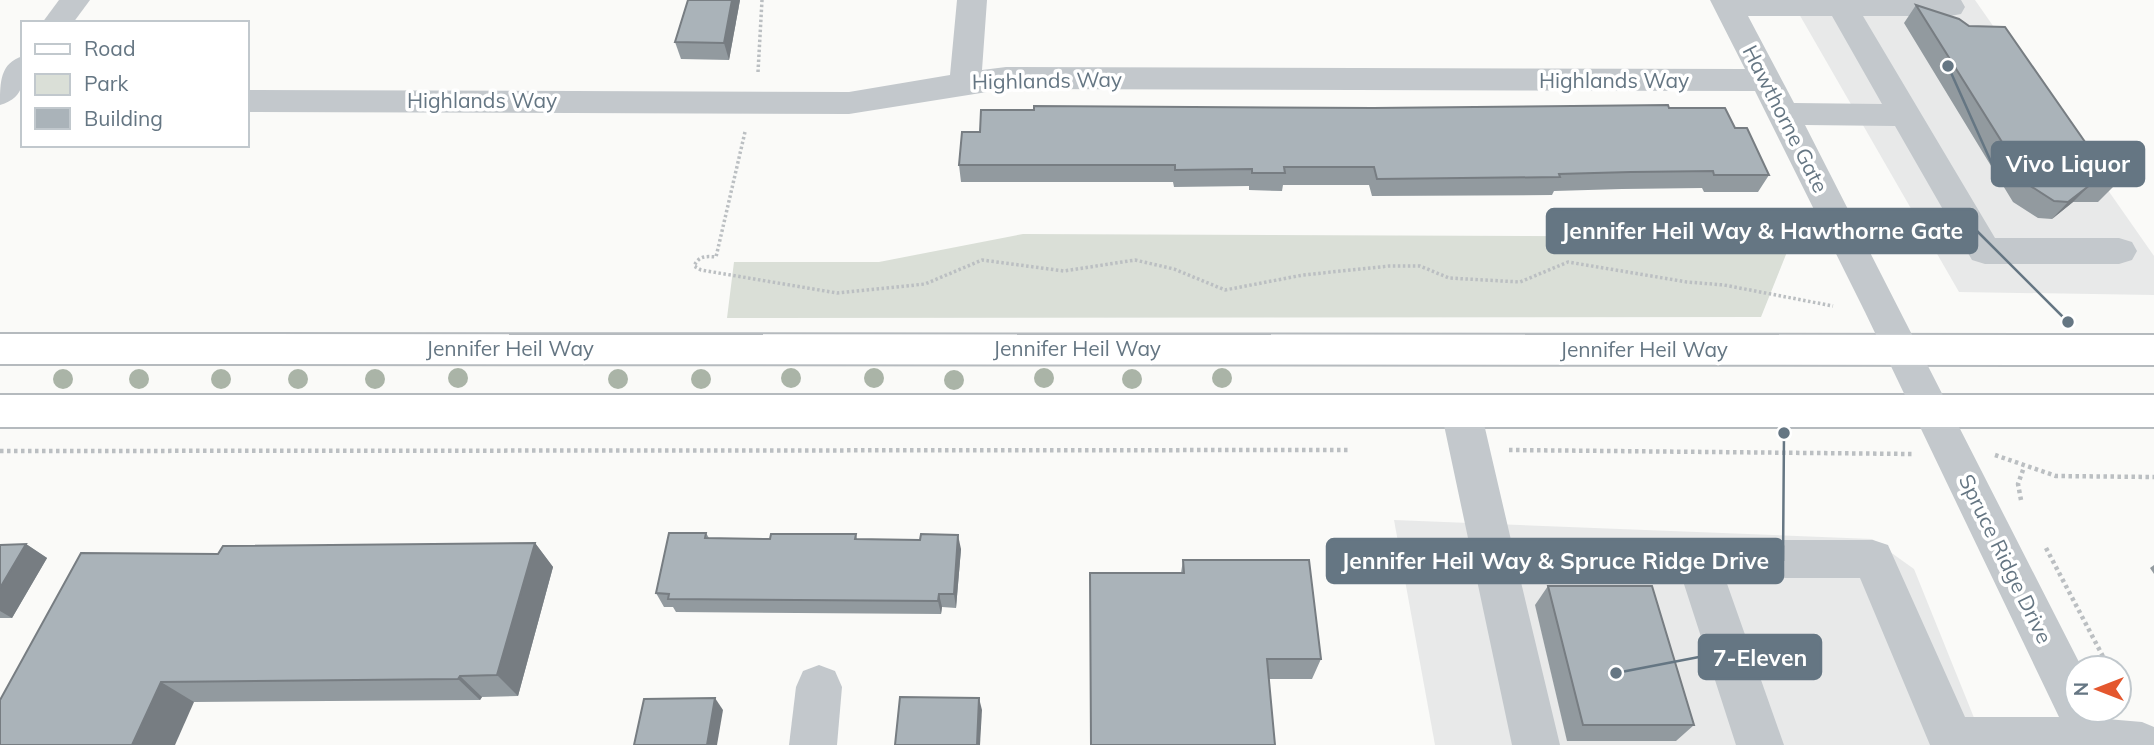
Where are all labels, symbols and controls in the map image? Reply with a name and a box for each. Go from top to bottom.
legend [21,21,248,147]
text: Road [84,35,135,61]
street label: Hawthorne Gate [1738,40,1834,197]
street label: Highlands Way [972,66,1122,94]
street label: Highlands Way [1539,67,1689,93]
text: Park [84,70,128,96]
street label: Highlands Way [407,87,557,113]
text: Building [84,105,163,131]
callout: Vivo Liquor [1992,142,2144,186]
text: Vivo Liquor [2005,149,2130,178]
callout: Jennifer Heil Way & Hawthorne Gate [1547,209,1977,253]
text: Jennifer Heil Way & Hawthorne Gate [1561,216,1963,245]
street label: Jennifer Heil Way [426,335,594,361]
street label: Jennifer Heil Way [993,335,1161,361]
street label: Jennifer Heil Way [1560,336,1728,362]
street label: Spruce Ridge Drive [1954,470,2058,647]
callout: Jennifer Heil Way & Spruce Ridge Drive [1327,539,1783,583]
text: Jennifer Heil Way & Spruce Ridge Drive [1341,546,1769,575]
callout: 7-Eleven [1699,635,1821,679]
text: 7-Eleven [1713,643,1807,672]
north arrow [2063,654,2133,724]
text: N [2069,682,2093,696]

